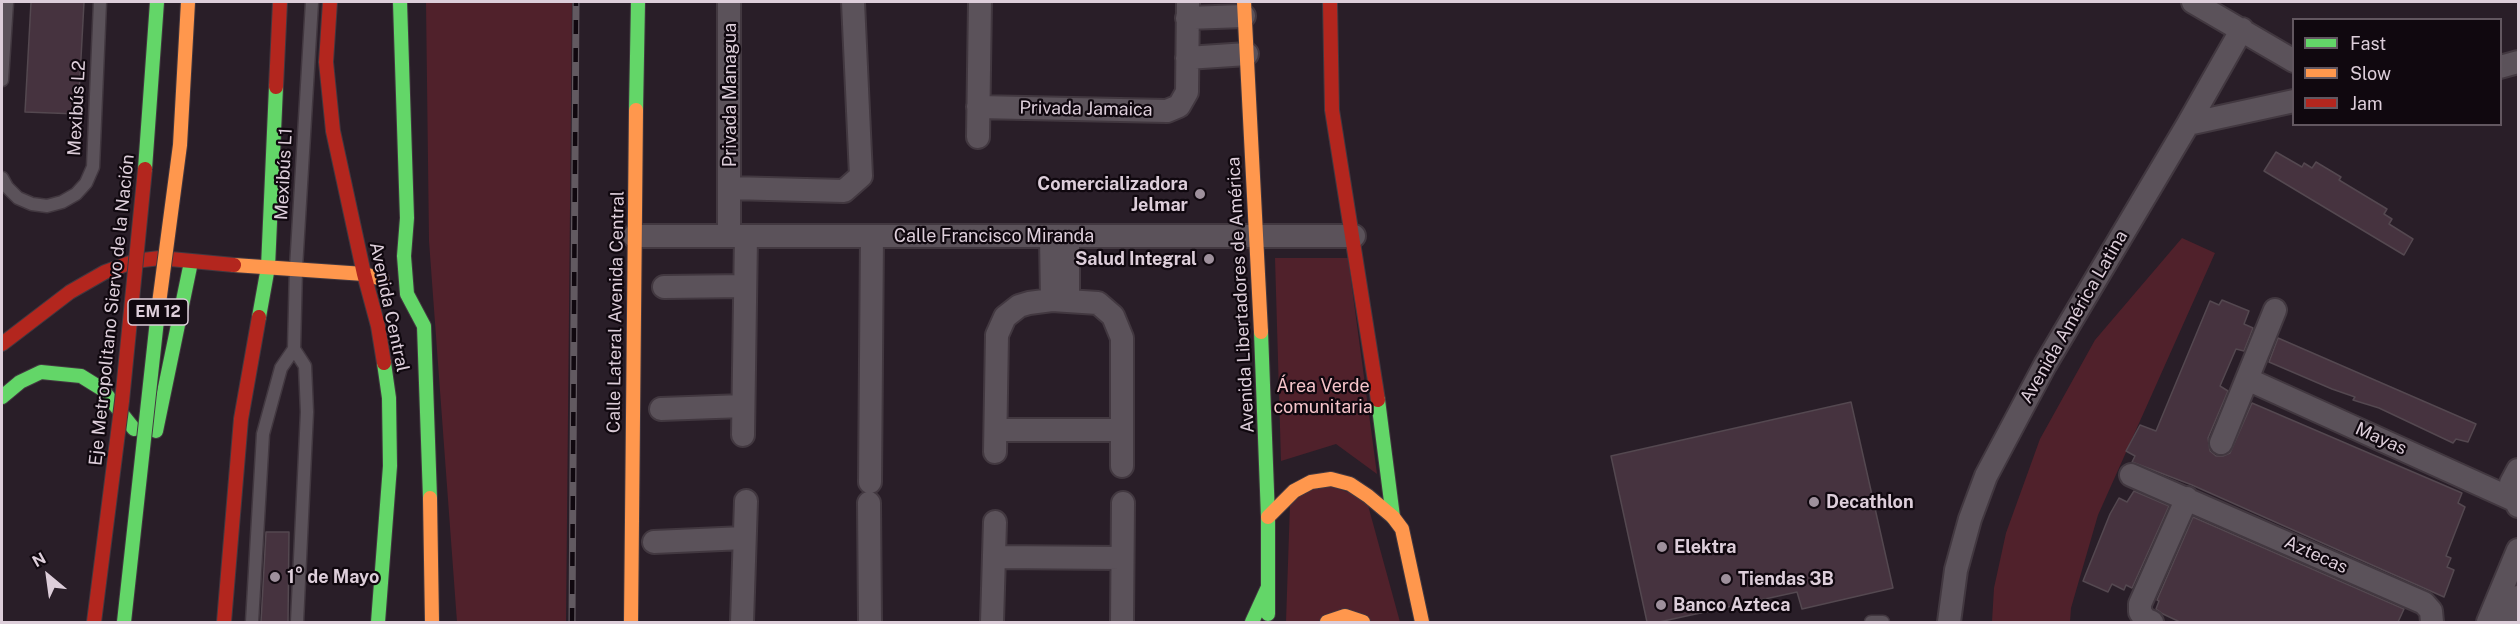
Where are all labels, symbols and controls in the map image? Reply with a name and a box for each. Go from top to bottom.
legend [2292,18,2502,126]
street label: Privada Managua [719,23,741,167]
text: Fast [2350,33,2386,54]
street label: Mexibús L2 [64,60,90,156]
text: Slow [2350,63,2391,84]
text: Jam [2350,93,2383,114]
street label: Privada Jamaica [1019,97,1153,121]
street label: Mexibús L1 [271,127,297,221]
street label: Eje Metropolitano Siervo de la Nación [85,153,139,467]
street label: Avenida Libertadores de América [1223,156,1259,434]
place label: Comercializadora Jelmar [1037,173,1188,216]
marker: Comercializadora Jelmar [1193,187,1207,201]
street label: Calle Lateral Avenida Central [603,191,629,433]
street label: Calle Francisco Miranda [894,225,1094,247]
street label: Avenida América Latina [2016,227,2132,407]
street label: Avenida Central [365,240,413,374]
place label: Salud Integral [1075,248,1197,270]
marker: Salud Integral [1202,252,1216,266]
road number: EM 12 [128,299,188,325]
park label: Área Verde comunitaria [1273,375,1373,418]
street label: Mayas [2352,418,2410,460]
place label: Decathlon [1826,491,1914,513]
marker: Decathlon [1807,495,1821,509]
street label: Aztecas [2281,531,2351,579]
place label: Elektra [1674,536,1736,558]
marker: Elektra [1655,540,1669,554]
north arrow [18,546,78,606]
text: N [29,548,49,571]
place label: 1° de Mayo [287,566,379,588]
place label: Tiendas 3B [1738,568,1834,590]
marker: 1° de Mayo [268,570,282,584]
marker: Tiendas 3B [1719,572,1733,586]
place label: Banco Azteca [1673,594,1790,616]
marker: Banco Azteca [1654,598,1668,612]

